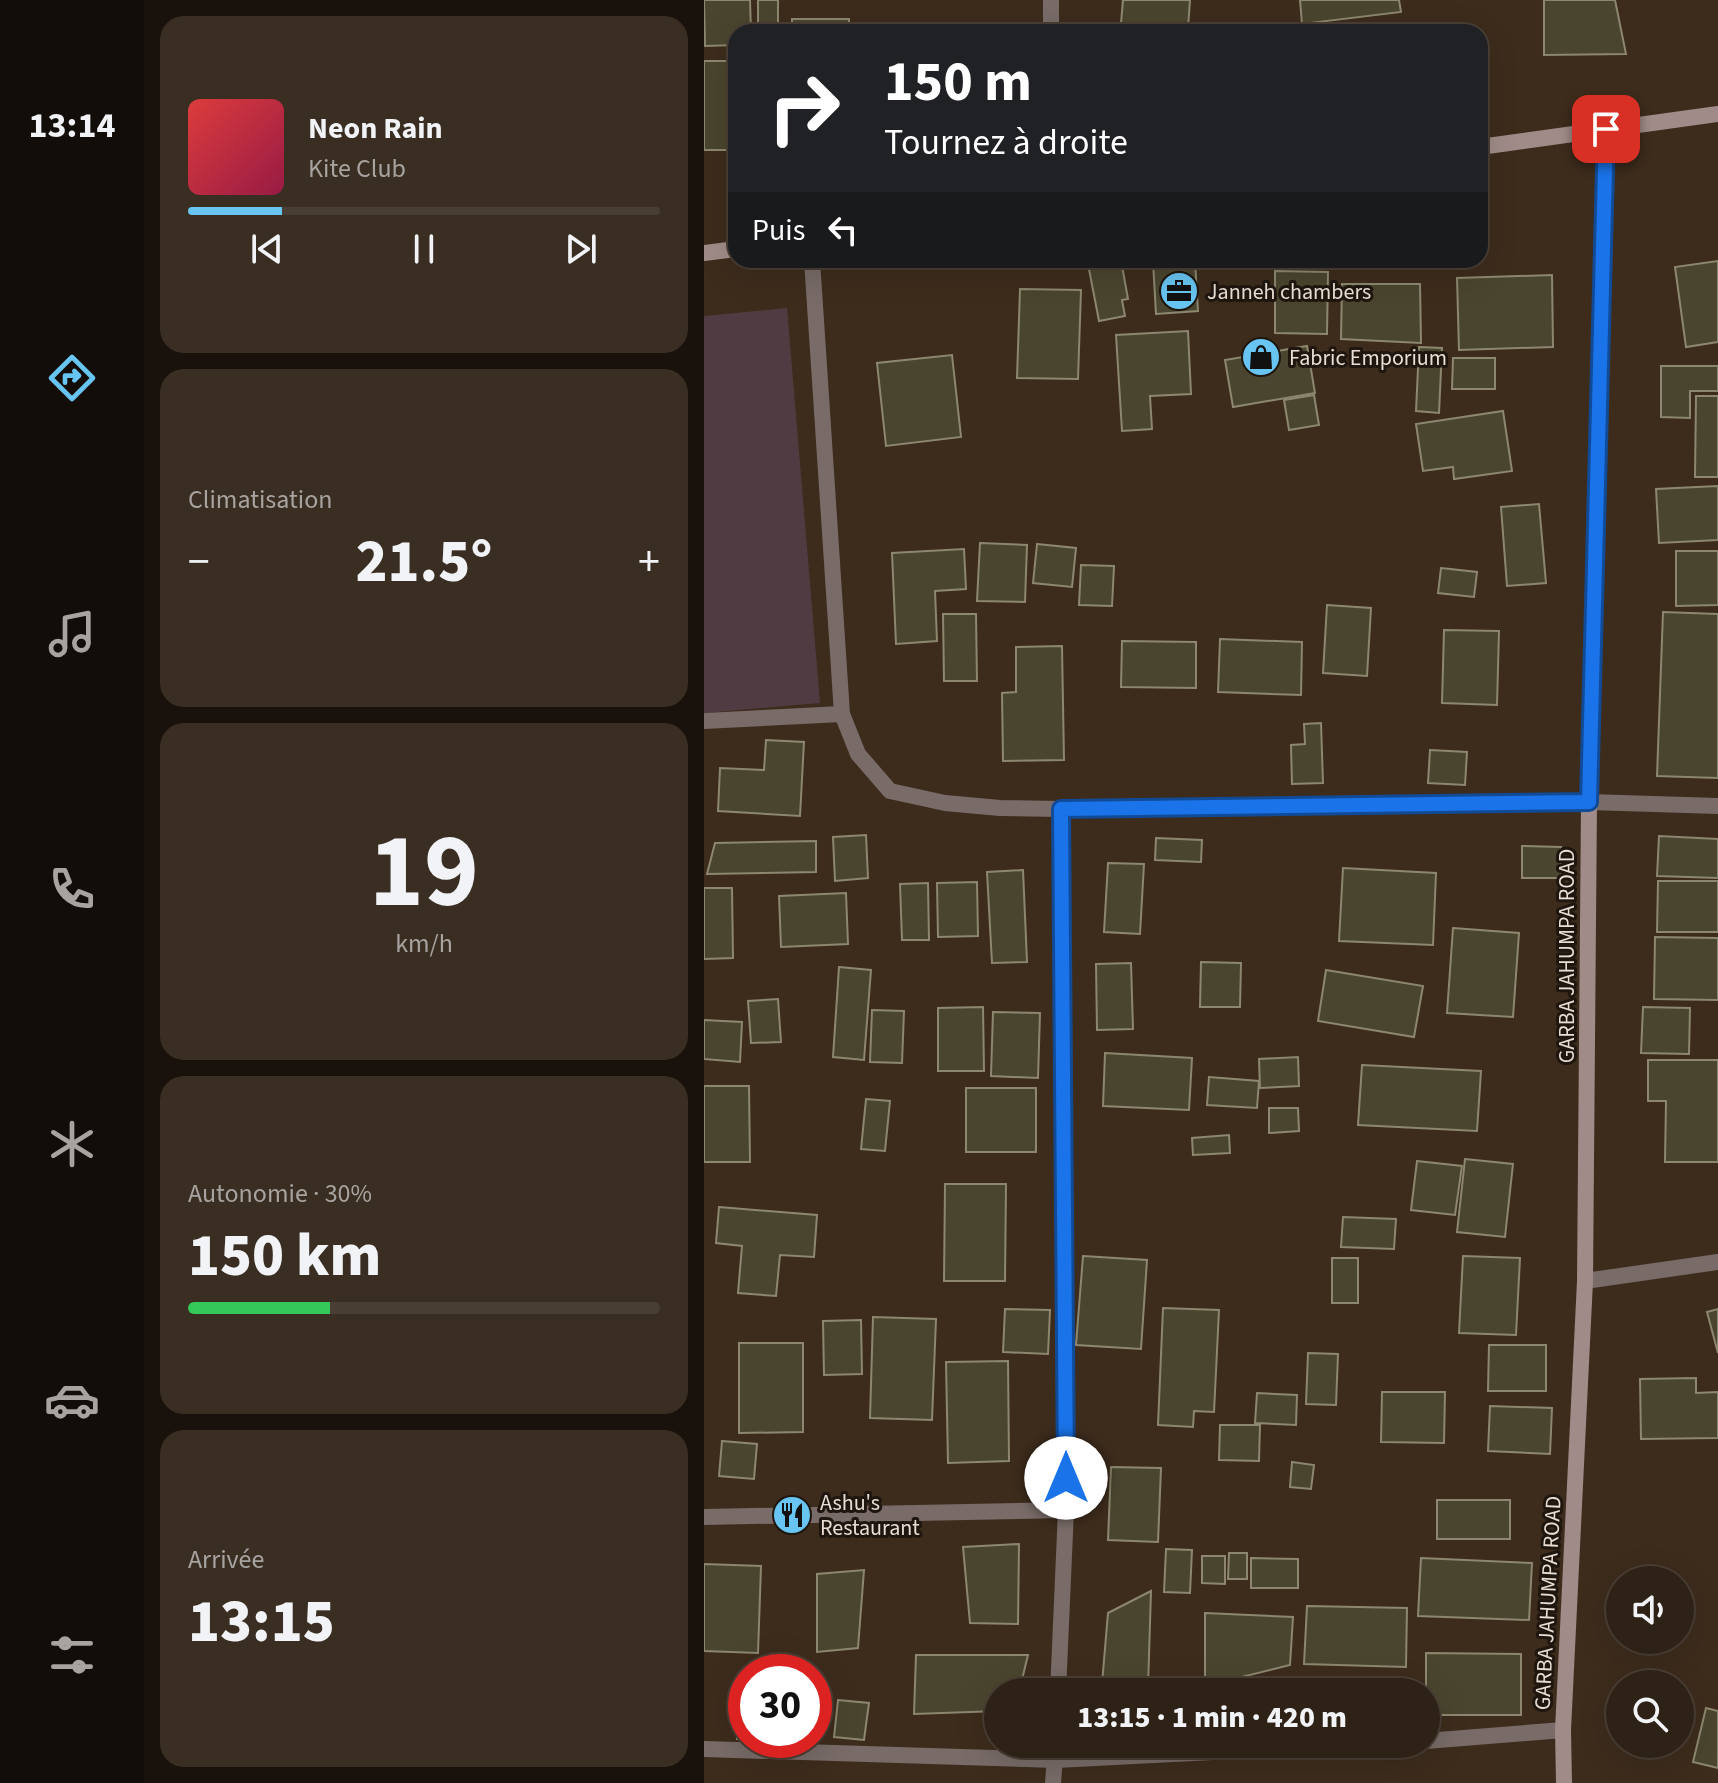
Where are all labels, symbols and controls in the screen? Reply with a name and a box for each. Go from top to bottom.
text: 150 m [884,43,1032,122]
icon: right [752,56,856,160]
pin [1572,95,1640,163]
text: 13:14 [29,100,115,151]
text: Neon Rain [308,107,443,150]
icon: arrive [1584,107,1628,151]
text: Tournez à droite [884,117,1128,168]
text: Kite Club [308,150,406,187]
icon: left [821,208,865,252]
text: Puis [752,209,805,252]
icon: previous [245,227,289,271]
icon: pause [402,227,446,271]
icon: next [559,227,603,271]
office icon: Janneh chambers [1158,270,1200,312]
place label: Janneh chambers [1207,276,1371,308]
shop icon: Fabric Emporium [1240,336,1282,378]
place label: Fabric Emporium [1289,342,1447,374]
icon: directions [44,350,100,406]
text: Climatisation [188,481,333,518]
text: 21.5° [356,520,492,605]
text: − [188,531,210,594]
text: + [638,531,660,594]
icon: music [44,606,100,662]
text: 19 [369,799,479,947]
street label: GARBA JAHUMPA ROAD [1551,849,1583,1063]
icon: phone [44,861,100,917]
text: km/h [395,925,453,962]
icon: climate [44,1116,100,1172]
text: Autonomie · 30% [188,1175,372,1212]
text: 150 km [188,1214,381,1299]
icon: car [44,1372,100,1428]
position arrow [1024,1436,1108,1520]
place label: Ashu's Restaurant [820,1487,920,1544]
restaurant icon: Ashu's Restaurant [771,1494,813,1536]
street label: GARBA JAHUMPA ROAD [1526,1495,1570,1711]
text: Arrivée [188,1541,264,1578]
map controls [1606,1566,1694,1758]
button: sound [1606,1566,1694,1654]
text: 13:15 [188,1580,335,1665]
icon: filters [44,1627,100,1683]
speed limit sign: 30 [728,1654,832,1758]
button: search [1606,1670,1694,1758]
text: 13:15 · 1 min · 420 m [1077,1696,1347,1739]

